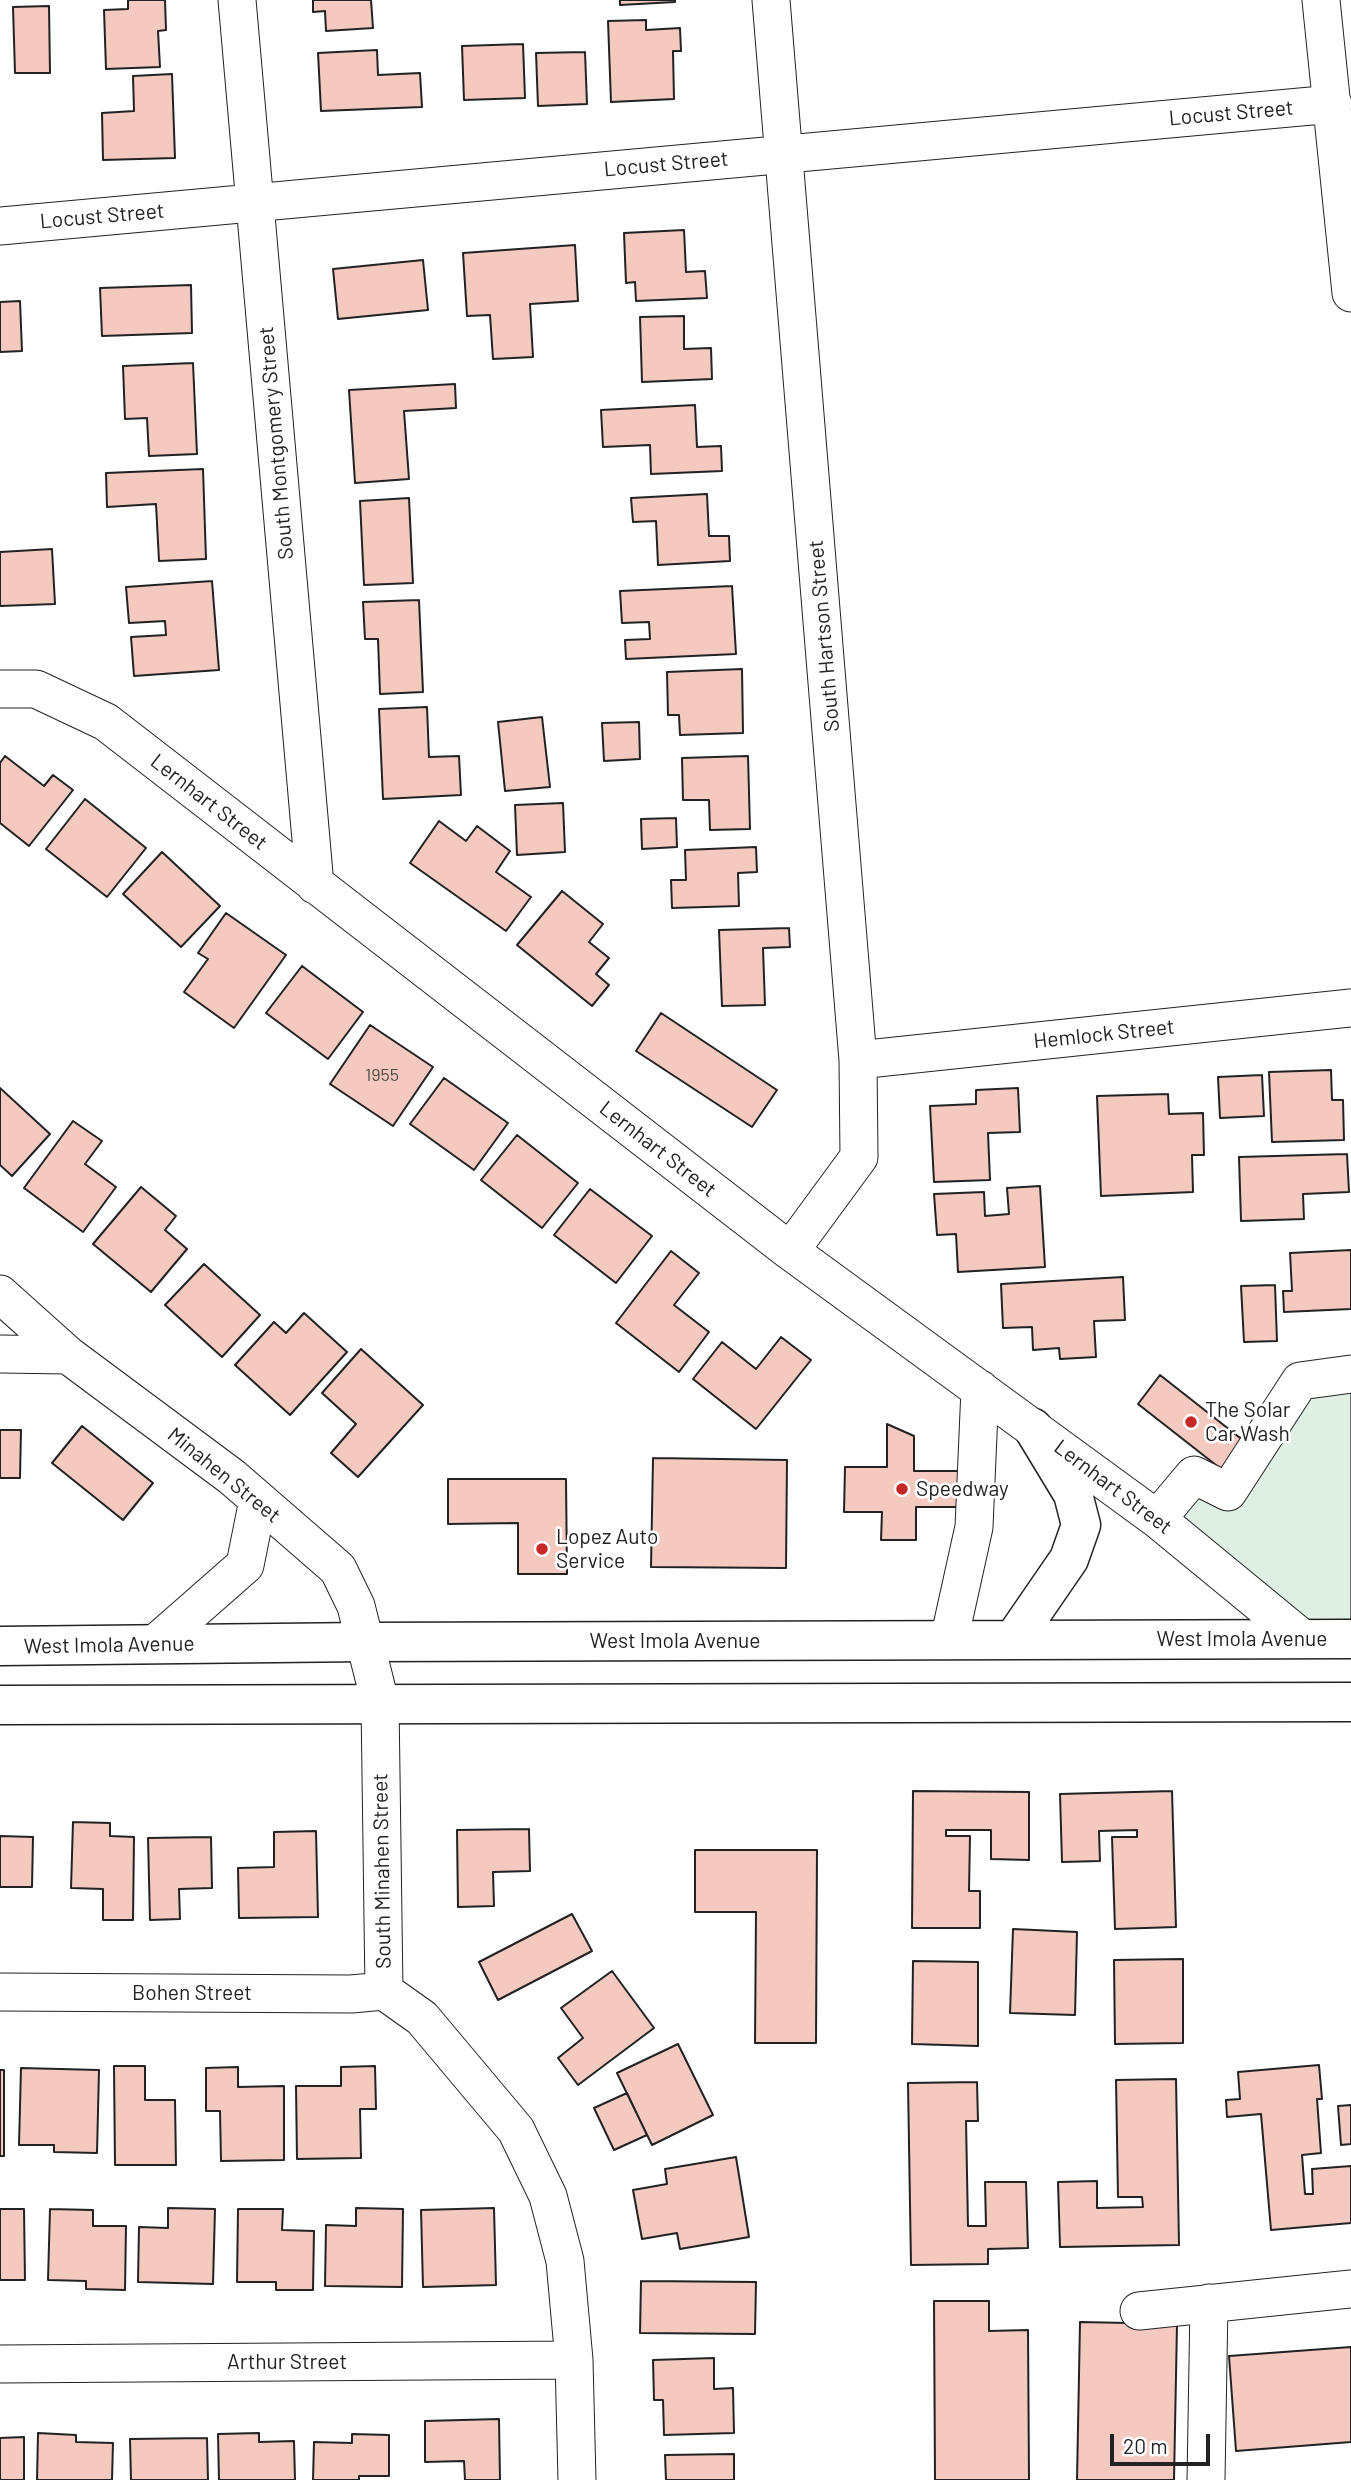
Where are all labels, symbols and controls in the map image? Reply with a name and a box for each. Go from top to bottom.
street label: Locust Street [1168,95,1294,131]
street label: Locust Street [603,146,729,182]
street label: Locust Street [39,198,165,234]
street label: South Montgomery Street [253,325,299,561]
street label: South Hartson Street [803,539,845,733]
street label: Lernhart Street [146,749,272,855]
street label: Hemlock Street [1032,1014,1176,1054]
house number: 1955 [365,1064,399,1086]
street label: Lernhart Street [595,1096,721,1202]
place label: The Solar Car Wash [1205,1397,1290,1447]
marker: The Solar Car Wash [1183,1414,1199,1430]
street label: Minahen Street [163,1422,285,1528]
street label: Lernhart Street [1049,1434,1177,1540]
place label: Speedway [916,1476,1009,1502]
marker: Speedway [894,1481,910,1497]
place label: Lopez Auto Service [556,1524,658,1574]
marker: Lopez Auto Service [534,1541,550,1557]
street label: West Imola Avenue [1157,1626,1327,1652]
street label: West Imola Avenue [590,1628,760,1654]
street label: West Imola Avenue [23,1631,195,1659]
street label: South Minahen Street [368,1773,396,1969]
street label: Bohen Street [132,1980,252,2006]
street label: Arthur Street [227,2349,347,2375]
scale bar [1113,2420,1213,2464]
text: 20 m [1123,2433,1168,2458]

